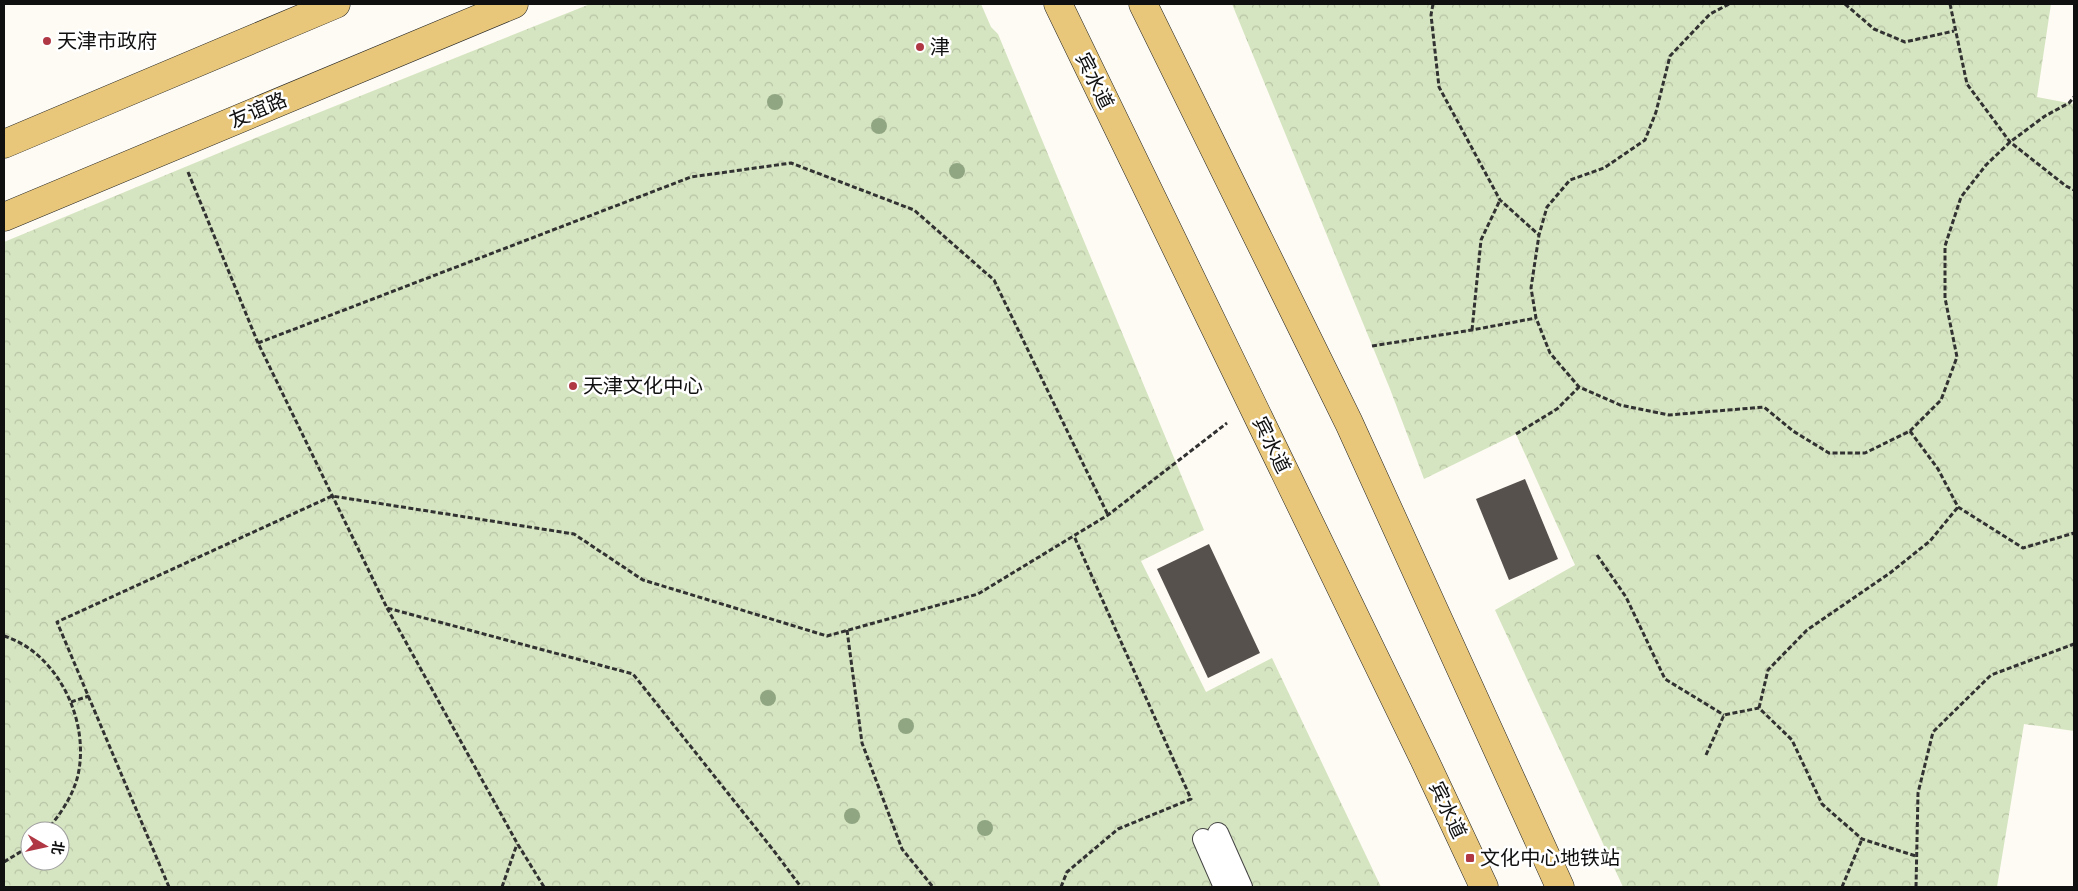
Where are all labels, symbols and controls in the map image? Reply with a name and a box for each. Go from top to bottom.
place label: 天津市政府 [57,27,157,57]
place label: 津 [930,33,950,63]
marker: 天津市政府 [41,35,53,47]
marker: 津 [914,41,926,53]
street label: 宾水道 [1067,48,1121,115]
street label: 友谊路 [225,85,292,136]
place label: 天津文化中心 [583,372,703,402]
marker: 天津文化中心 [567,380,579,392]
street label: 宾水道 [1244,412,1298,479]
street label: 宾水道 [1421,777,1473,844]
north arrow [20,821,70,871]
text: 北 [46,839,69,857]
place label: 文化中心地铁站 [1480,844,1620,874]
marker: 文化中心地铁站 [1464,852,1476,864]

